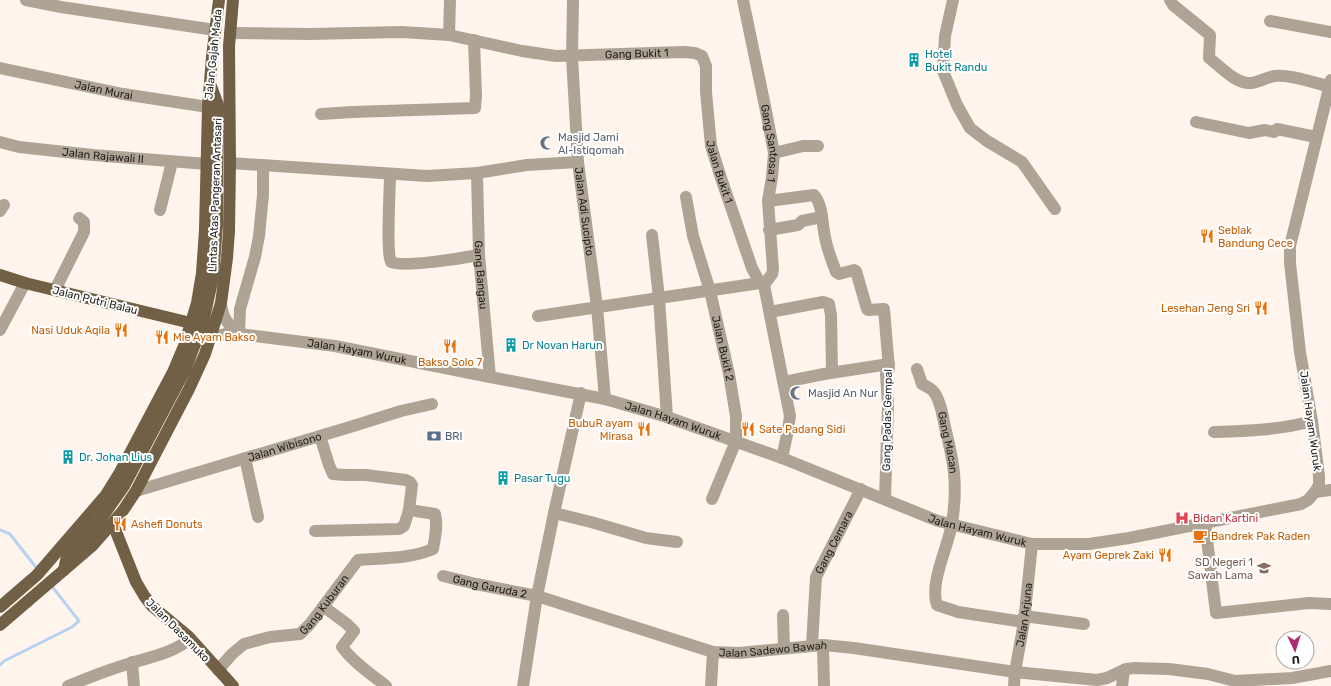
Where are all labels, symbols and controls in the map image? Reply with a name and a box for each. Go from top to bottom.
street label: Jalan Gajah Mada [202,8,225,100]
street label: Gang Bukit 1 [605,46,669,61]
place label: Hotel Bukit Randu [925,48,987,74]
building icon: Hotel Bukit Randu [906,52,922,68]
street label: Jalan Murai [73,78,134,102]
street label: Gang Santosa 1 [758,103,780,183]
street label: Lintas Atas Pangeran Antasari [206,118,225,272]
place label: Masjid Jami Al-Istiqomah [558,131,624,157]
mosque icon: Masjid Jami Al-Istiqomah [539,135,555,151]
street label: Jalan Bukit 1 [704,140,735,205]
street label: Jalan Rajawali II [61,146,144,166]
street label: Jalan Adi Sucipto [572,166,596,257]
place label: Seblak Bandung Cece [1218,224,1293,250]
restaurant icon: Seblak Bandung Cece [1199,228,1215,244]
street label: Gang Bangau [472,240,490,310]
street label: Jalan Putri Balau [51,284,139,317]
restaurant icon: Lesehan Jeng Sri [1253,300,1269,316]
place label: Lesehan Jeng Sri [1161,302,1250,315]
street label: Jalan Bukit 2 [709,314,736,382]
restaurant icon: Nasi Uduk Aqila [113,322,129,338]
place label: Nasi Uduk Aqila [31,324,110,337]
restaurant icon: Mie Ayam Bakso [154,329,170,345]
place label: Mie Ayam Bakso [173,331,255,344]
street label: Jalan Hayam Wuruk [306,337,408,367]
building icon: Dr Novan Harun [503,337,519,353]
restaurant icon: Bakso Solo 7 [442,338,458,354]
place label: Dr Novan Harun [522,339,603,352]
place label: Bakso Solo 7 [418,356,482,369]
street label: Gang Padas Gempal [880,369,895,471]
street label: Jalan Hayam Wuruk [1297,370,1324,472]
mosque icon: Masjid An Nur [789,385,805,401]
place label: Masjid An Nur [808,387,879,400]
street label: Jalan Hayam Wuruk [623,399,723,443]
street label: Gang Macan [935,410,960,474]
place label: BubuR ayam Mirasa [568,417,633,443]
restaurant icon: BubuR ayam Mirasa [636,421,652,437]
restaurant icon: Sate Padang Sidi [740,421,756,437]
place label: Sate Padang Sidi [759,423,845,436]
bank icon: BRI [426,428,442,444]
street label: Jalan Wibisono [246,430,323,464]
place label: BRI [445,430,463,443]
building icon: Dr. Johan Lius [60,449,76,465]
place label: Dr. Johan Lius [79,451,153,464]
building icon: Pasar Tugu [495,470,511,486]
place label: Pasar Tugu [514,472,570,485]
street label: Gang Cemara [813,509,856,576]
hospital icon: Bidan Kartini [1174,510,1190,526]
street label: Jalan Hayam Wuruk [926,512,1028,550]
place label: Bidan Kartini [1193,512,1258,525]
restaurant icon: Ashefi Donuts [112,516,128,532]
place label: Ashefi Donuts [131,518,203,531]
cafe icon: Bandrek Pak Raden [1192,528,1208,544]
place label: Bandrek Pak Raden [1211,530,1310,543]
restaurant icon: Ayam Geprek Zaki [1157,547,1173,563]
place label: Ayam Geprek Zaki [1063,549,1154,562]
place label: SD Negeri 1 Sawah Lama [1188,556,1253,582]
school or university icon: SD Negeri 1 Sawah Lama [1256,560,1272,576]
street label: Gang Kuburan [297,572,352,638]
street label: Gang Garuda 2 [451,573,528,601]
street label: Jalan Arjuna [1014,582,1035,648]
street label: Jalan Dasamuko [143,596,212,665]
north arrow [1275,630,1315,670]
street label: Jalan Sadewo Bawah [718,639,828,660]
text: U [1291,653,1300,666]

